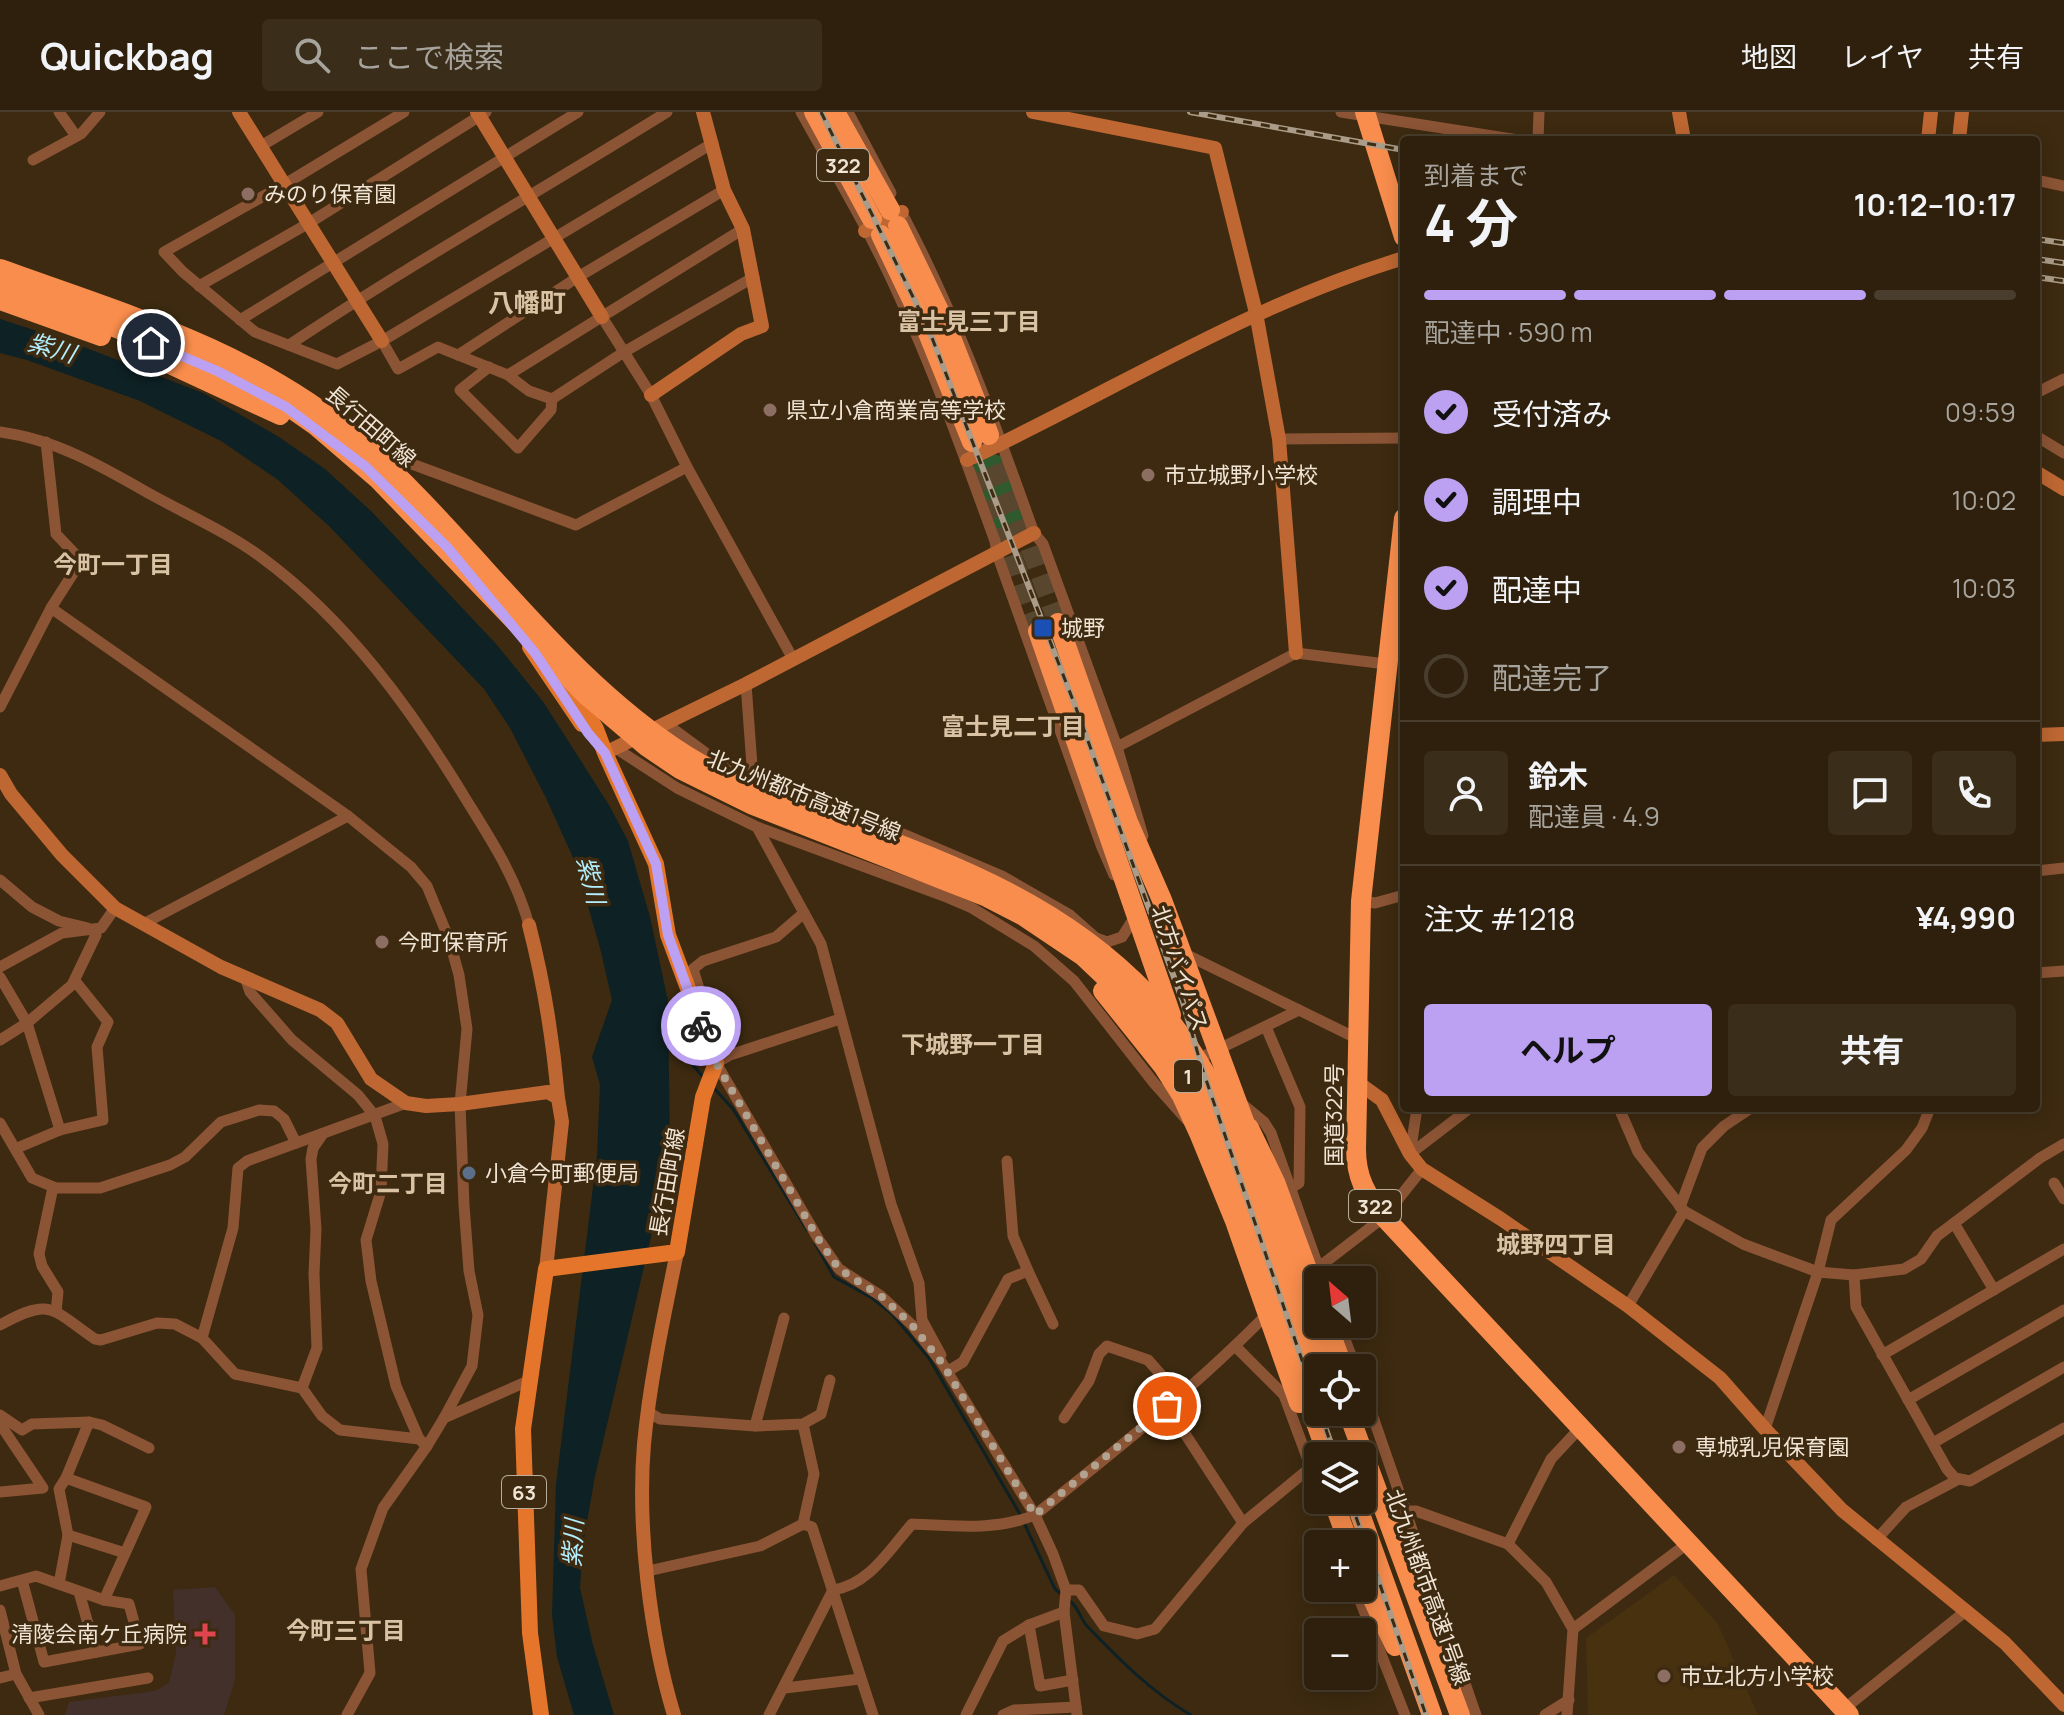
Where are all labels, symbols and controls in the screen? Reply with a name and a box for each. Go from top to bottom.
search box [262,19,822,91]
text: Quickbag [40,29,214,81]
icon: search [290,33,334,77]
text: ここで検索 [354,36,504,77]
text: 地図 [1741,37,1797,75]
text: レイヤ [1841,37,1924,75]
text: 共有 [1968,37,2024,75]
road number: 322 [817,149,869,181]
text: 到着まで [1424,157,1528,193]
place label: みのり保育園 [264,179,396,209]
text: 10:12–10:17 [1853,184,2016,225]
marker: みのり保育園 [239,185,257,203]
text: 4 分 [1424,187,1518,258]
district label: 八幡町 [488,284,566,320]
district label: 富士見三丁目 [897,304,1041,337]
pin [117,309,185,377]
text: 配達中 · 590 m [1424,314,1593,350]
icon: home [129,321,173,365]
water label: 紫川 [24,325,83,370]
street label: 長行田町線 [320,379,422,473]
icon: check [1424,390,1468,434]
text: 受付済み [1492,393,1612,434]
text: 09:59 [1945,394,2016,430]
place label: 県立小倉商業高等学校 [786,395,1006,425]
marker: 県立小倉商業高等学校 [761,401,779,419]
place label: 市立城野小学校 [1164,460,1318,490]
marker: 市立城野小学校 [1139,466,1157,484]
icon: check [1424,478,1468,522]
text: 調理中 [1492,481,1582,522]
text: 10:02 [1952,482,2016,518]
district label: 今町一丁目 [53,547,173,580]
icon: check [1424,566,1468,610]
text: 配達中 [1492,569,1582,610]
text: 10:03 [1952,570,2016,606]
place label: 城野 [1061,613,1105,643]
marker: 城野 [1032,617,1054,639]
text: 配達完了 [1492,657,1612,698]
district label: 富士見二丁目 [941,709,1085,742]
street label: 北九州都市高速1号線 [703,742,905,848]
button: person [1424,751,1508,835]
button: chat [1828,751,1912,835]
button: phone [1932,751,2016,835]
text: 鈴木 [1528,755,1588,796]
text: 配達員 · 4.9 [1528,798,1660,834]
water label: 紫川 [570,853,615,910]
text: ¥4,990 [1916,897,2016,938]
text: 注文 #1218 [1424,898,1576,939]
street label: 北方バイパス [1144,901,1216,1035]
place label: 今町保育所 [398,927,508,957]
marker: 今町保育所 [373,933,391,951]
courier [661,986,741,1066]
icon: bike [679,1004,723,1048]
button: ヘルプ [1424,1004,1712,1096]
button: 共有 [1728,1004,2016,1096]
district label: 下城野一丁目 [901,1027,1045,1060]
road number: 1 [1174,1060,1202,1092]
street label: 国道322号 [1319,1063,1349,1167]
street label: 長行田町線 [643,1125,691,1239]
place label: 小倉今町郵便局 [485,1158,639,1188]
marker: 小倉今町郵便局 [460,1164,478,1182]
district label: 今町二丁目 [328,1166,448,1199]
road number: 322 [1349,1190,1401,1222]
district label: 城野四丁目 [1496,1227,1616,1260]
north arrow [1304,1266,1376,1338]
map controls [1304,1266,1376,1690]
button: locate [1304,1354,1376,1426]
pin [1133,1372,1201,1440]
icon: bag [1145,1384,1189,1428]
place label: 専城乳児保育園 [1695,1432,1849,1462]
marker: 専城乳児保育園 [1670,1438,1688,1456]
button: layers [1304,1442,1376,1514]
road number: 63 [502,1476,546,1508]
street label: 北九州都市高速1号線 [1379,1485,1477,1689]
water label: 紫川 [554,1515,590,1568]
button: + [1304,1530,1376,1602]
district label: 今町三丁目 [286,1613,406,1646]
button: − [1304,1618,1376,1690]
place label: 清陵会南ケ丘病院 [11,1619,187,1649]
marker: 清陵会南ケ丘病院 [194,1623,216,1645]
place label: 市立北方小学校 [1680,1661,1834,1691]
marker: 市立北方小学校 [1655,1667,1673,1685]

